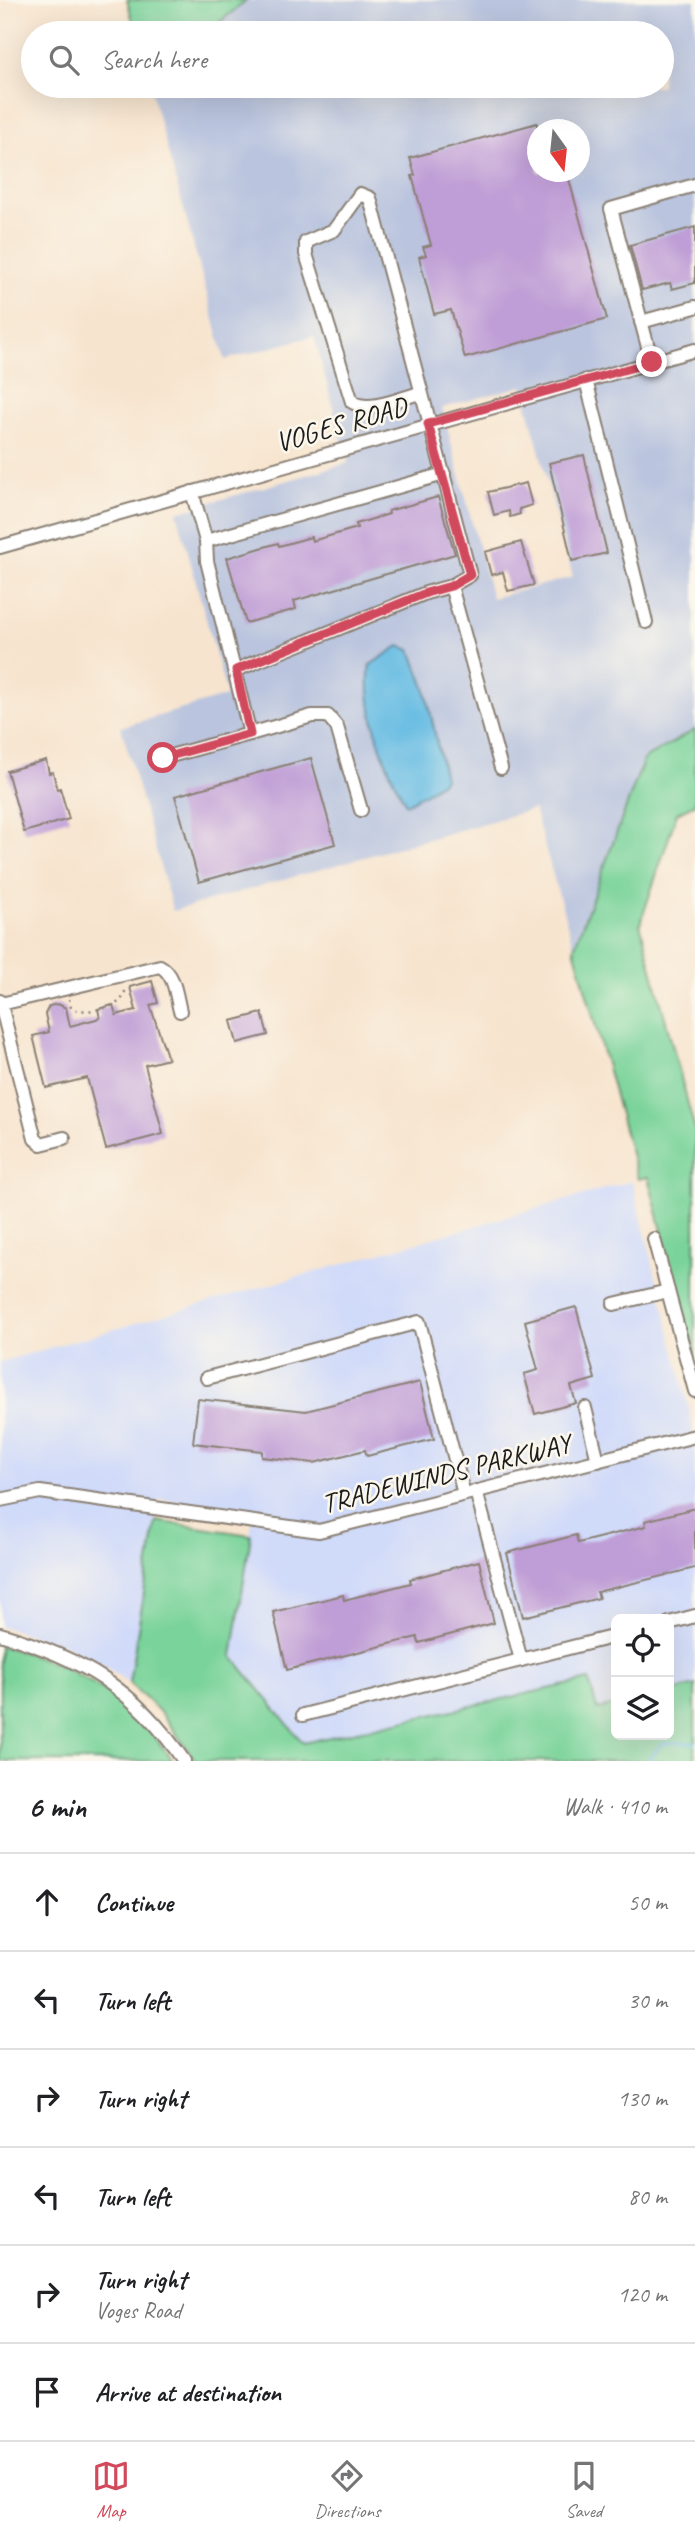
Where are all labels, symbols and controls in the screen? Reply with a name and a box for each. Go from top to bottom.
search box [21,21,674,98]
icon: search [45,41,83,79]
text: Search here [101,43,207,76]
north arrow [527,119,590,182]
route end [636,346,667,377]
street label: VOGES ROAD [271,388,412,459]
route start [147,742,178,773]
street label: TRADEWINDS PARKWAY [318,1424,578,1521]
map controls [611,1614,674,1740]
button: locate [611,1614,674,1677]
button: layers [611,1677,674,1740]
text: 6 min [28,1788,86,1826]
text: Walk · 410 m [563,1792,667,1821]
icon: ahead [28,1883,66,1921]
text: Continue [95,1886,173,1919]
text: 50 m [628,1888,667,1917]
icon: left [28,1981,66,2019]
text: Turn left [95,1984,170,2017]
text: 30 m [628,1986,667,2015]
icon: right [28,2079,66,2117]
text: Turn right [95,2082,186,2115]
text: 130 m [618,2084,667,2113]
icon: left [28,2177,66,2215]
text: Turn left [95,2180,170,2213]
text: 80 m [628,2182,667,2211]
text: Turn right [95,2263,186,2296]
icon: right [28,2275,66,2313]
text: 120 m [618,2280,667,2309]
text: Voges Road [95,2296,181,2325]
icon: arrive [28,2373,66,2411]
text: Arrive at destination [95,2376,281,2409]
tab: Map [92,2457,130,2523]
tab: Directions [314,2457,381,2523]
tab: Saved [565,2457,603,2523]

